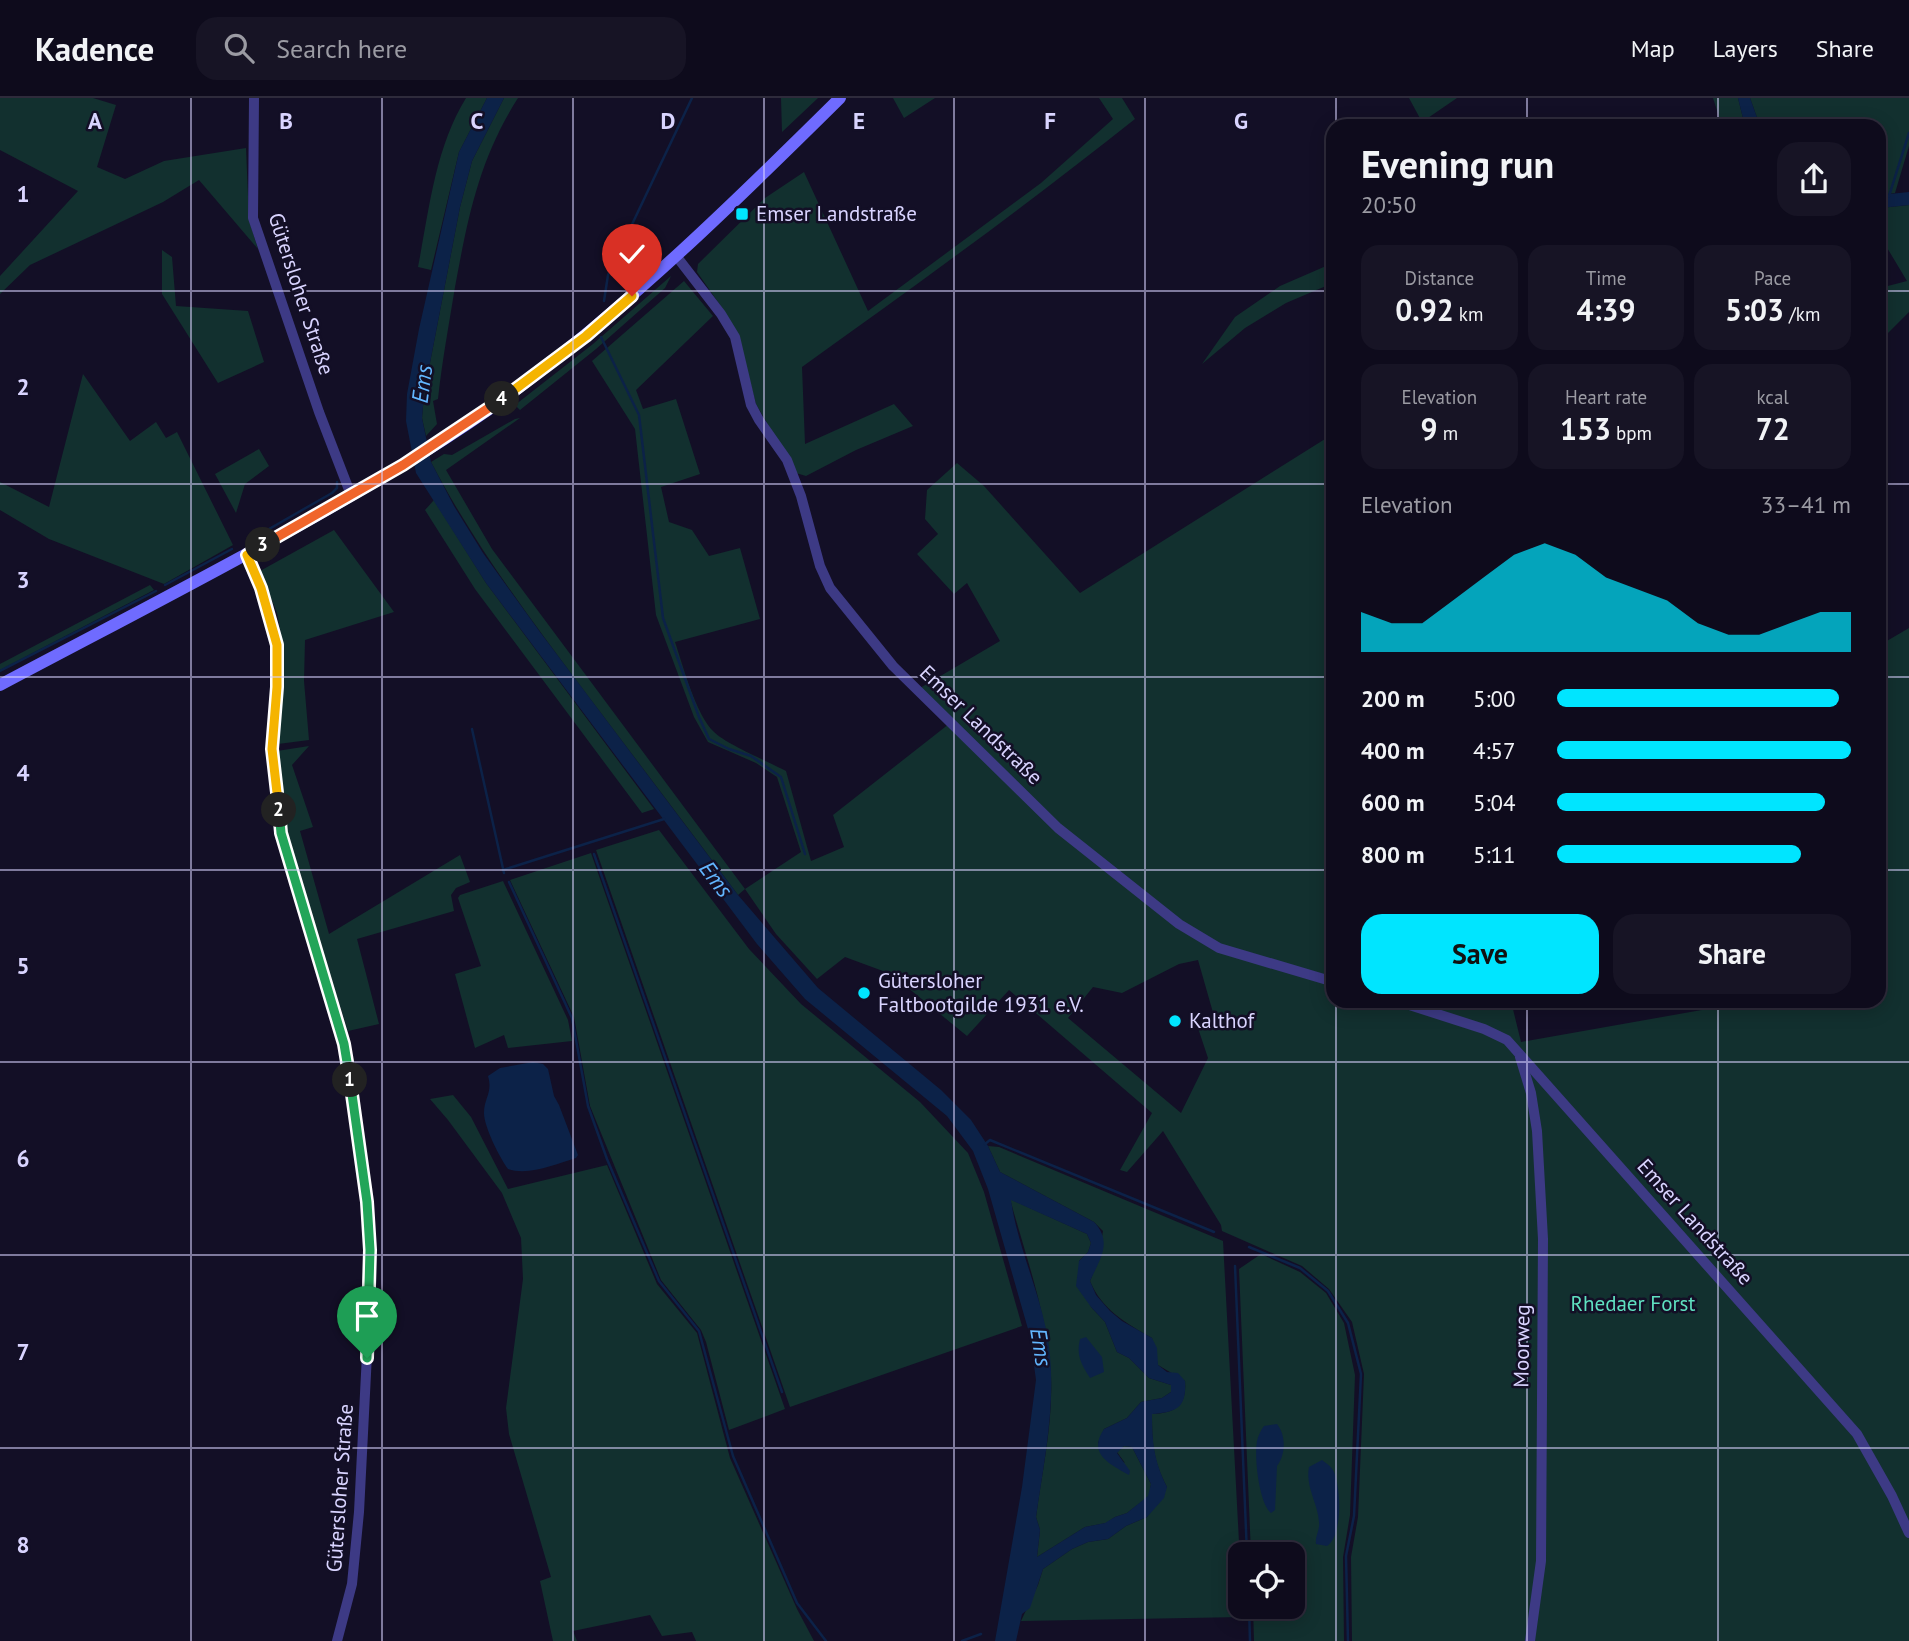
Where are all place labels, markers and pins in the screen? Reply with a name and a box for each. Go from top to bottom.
place label: Emser Landstraße [756,200,917,227]
marker: Emser Landstraße [734,206,750,222]
pin [602,224,662,296]
pin: 4 [484,382,520,416]
pin: 3 [246,528,280,562]
pin: 2 [262,792,296,828]
place label: Gütersloher Faltbootgilde 1931 e.V. [878,967,1084,1018]
marker: Gütersloher Faltbootgilde 1931 e.V. [856,985,872,1001]
place label: Kalthof [1189,1007,1255,1034]
marker: Kalthof [1167,1013,1183,1029]
pin: 1 [332,1062,368,1098]
pin [337,1286,397,1358]

